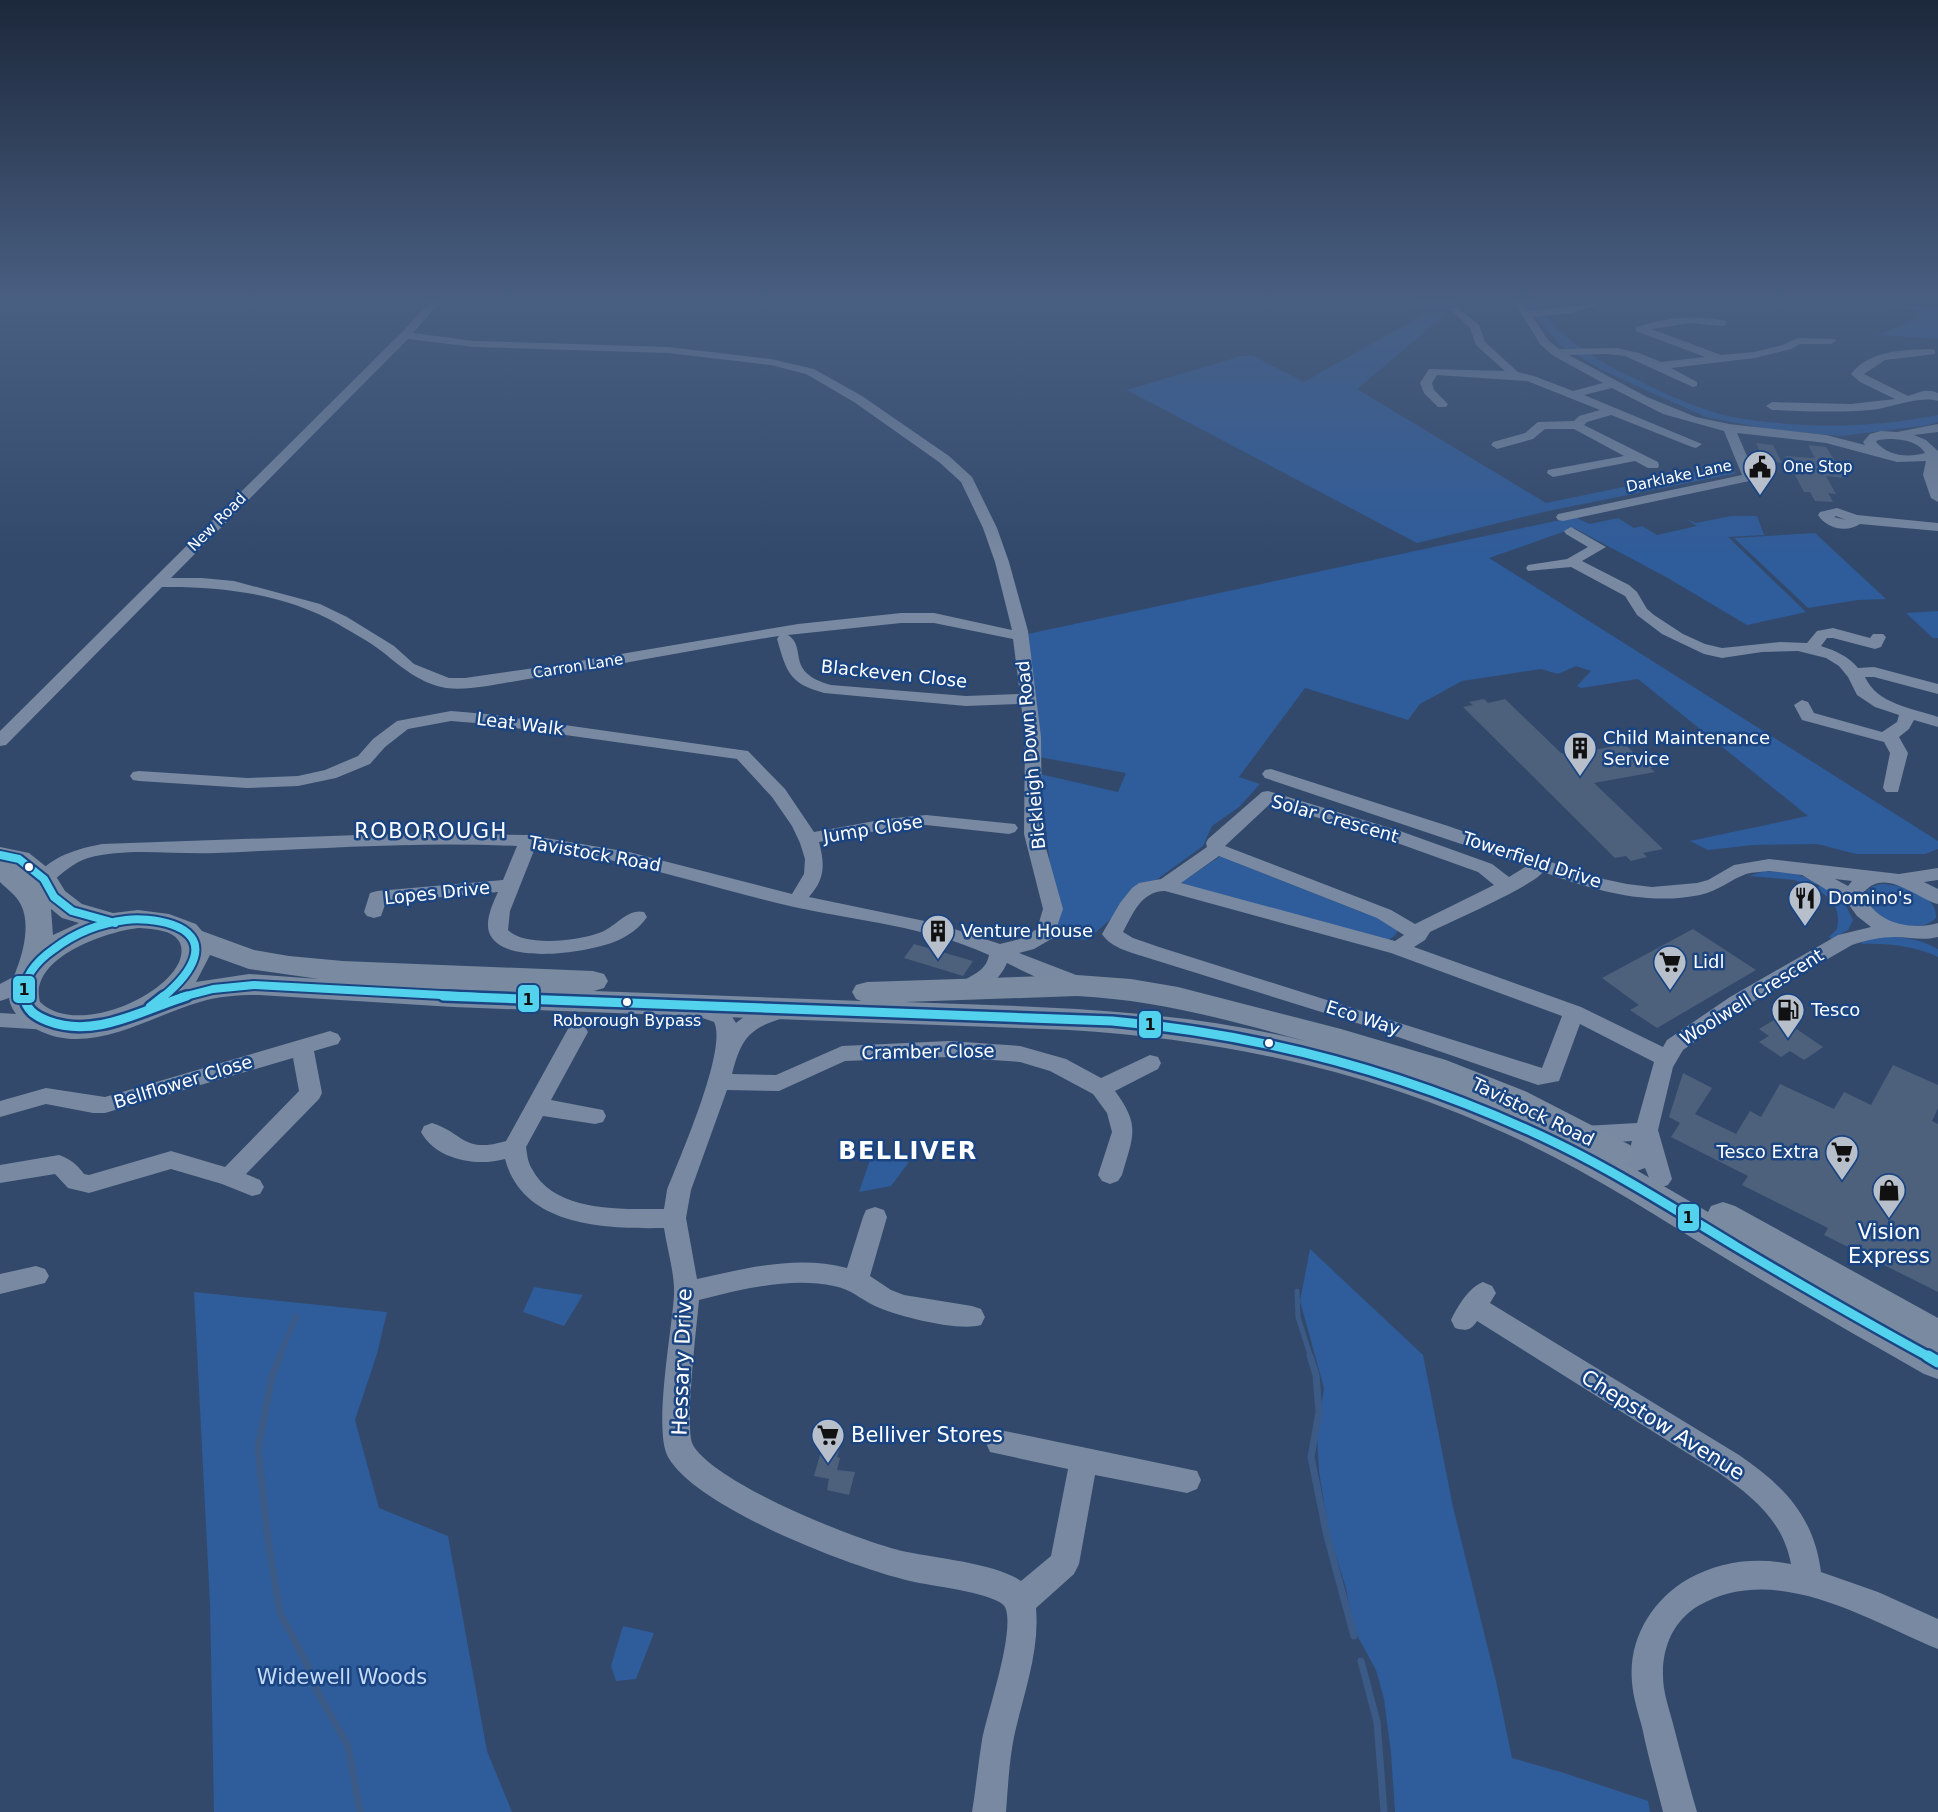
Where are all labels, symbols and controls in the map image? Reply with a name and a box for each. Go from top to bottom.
public building icon: One Stop [1742,449,1778,496]
street label: Darklake Lane [1625,456,1733,496]
place label: One Stop [1783,458,1852,476]
street label: New Road [184,489,250,555]
street label: Carron Lane [532,650,624,682]
street label: Blackeven Close [820,655,968,692]
street label: Bickleigh Down Road [1012,660,1049,850]
street label: Leat Walk [475,708,565,739]
place label: Child Maintenance Service [1603,727,1770,769]
building icon: Child Maintenance Service [1562,730,1598,777]
street label: Solar Crescent [1269,790,1401,847]
street label: Jump Close [821,810,924,847]
district label: ROBOROUGH [354,819,508,843]
street label: Towerfield Drive [1459,827,1604,892]
street label: Tavistock Road [527,831,663,875]
unlabelled marker [23,861,35,873]
street label: Lopes Drive [383,877,491,909]
restaurant icon: Domino's [1787,880,1823,927]
place label: Domino's [1828,887,1912,908]
building icon: Venture House [920,913,956,960]
place label: Venture House [961,920,1093,941]
supermarket icon: Lidl [1652,944,1688,991]
street label: Woolwell Crescent [1676,944,1827,1049]
place label: Lidl [1693,951,1724,972]
line badge: 1 [12,975,36,1004]
text: 1 [18,980,30,999]
line badge: 1 [517,984,540,1013]
text: 1 [522,990,534,1009]
fuel station icon: Tesco [1770,992,1806,1039]
marker: Roborough Bypass [621,996,633,1008]
street label: Eco Way [1324,996,1403,1039]
place label: Tesco [1810,999,1860,1020]
line badge: 1 [1138,1010,1162,1039]
place label: Roborough Bypass [553,1011,701,1030]
text: 1 [1144,1015,1156,1034]
unlabelled marker [1263,1037,1275,1049]
street label: Cramber Close [861,1040,995,1063]
street label: Bellflower Close [111,1050,255,1113]
street label: Tavistock Road [1468,1072,1598,1150]
supermarket icon: Tesco Extra [1824,1134,1860,1181]
district label: BELLIVER [838,1137,978,1165]
place label: Tesco Extra [1715,1141,1819,1162]
shop icon: Vision Express [1871,1172,1907,1219]
line badge: 1 [1677,1203,1700,1232]
text: 1 [1682,1208,1694,1227]
place label: Vision Express [1848,1220,1930,1268]
street label: Hessary Drive [667,1288,697,1436]
street label: Chepstow Avenue [1577,1365,1749,1485]
supermarket icon: Belliver Stores [810,1417,846,1464]
place label: Belliver Stores [851,1423,1003,1447]
park label: Widewell Woods [257,1665,427,1689]

